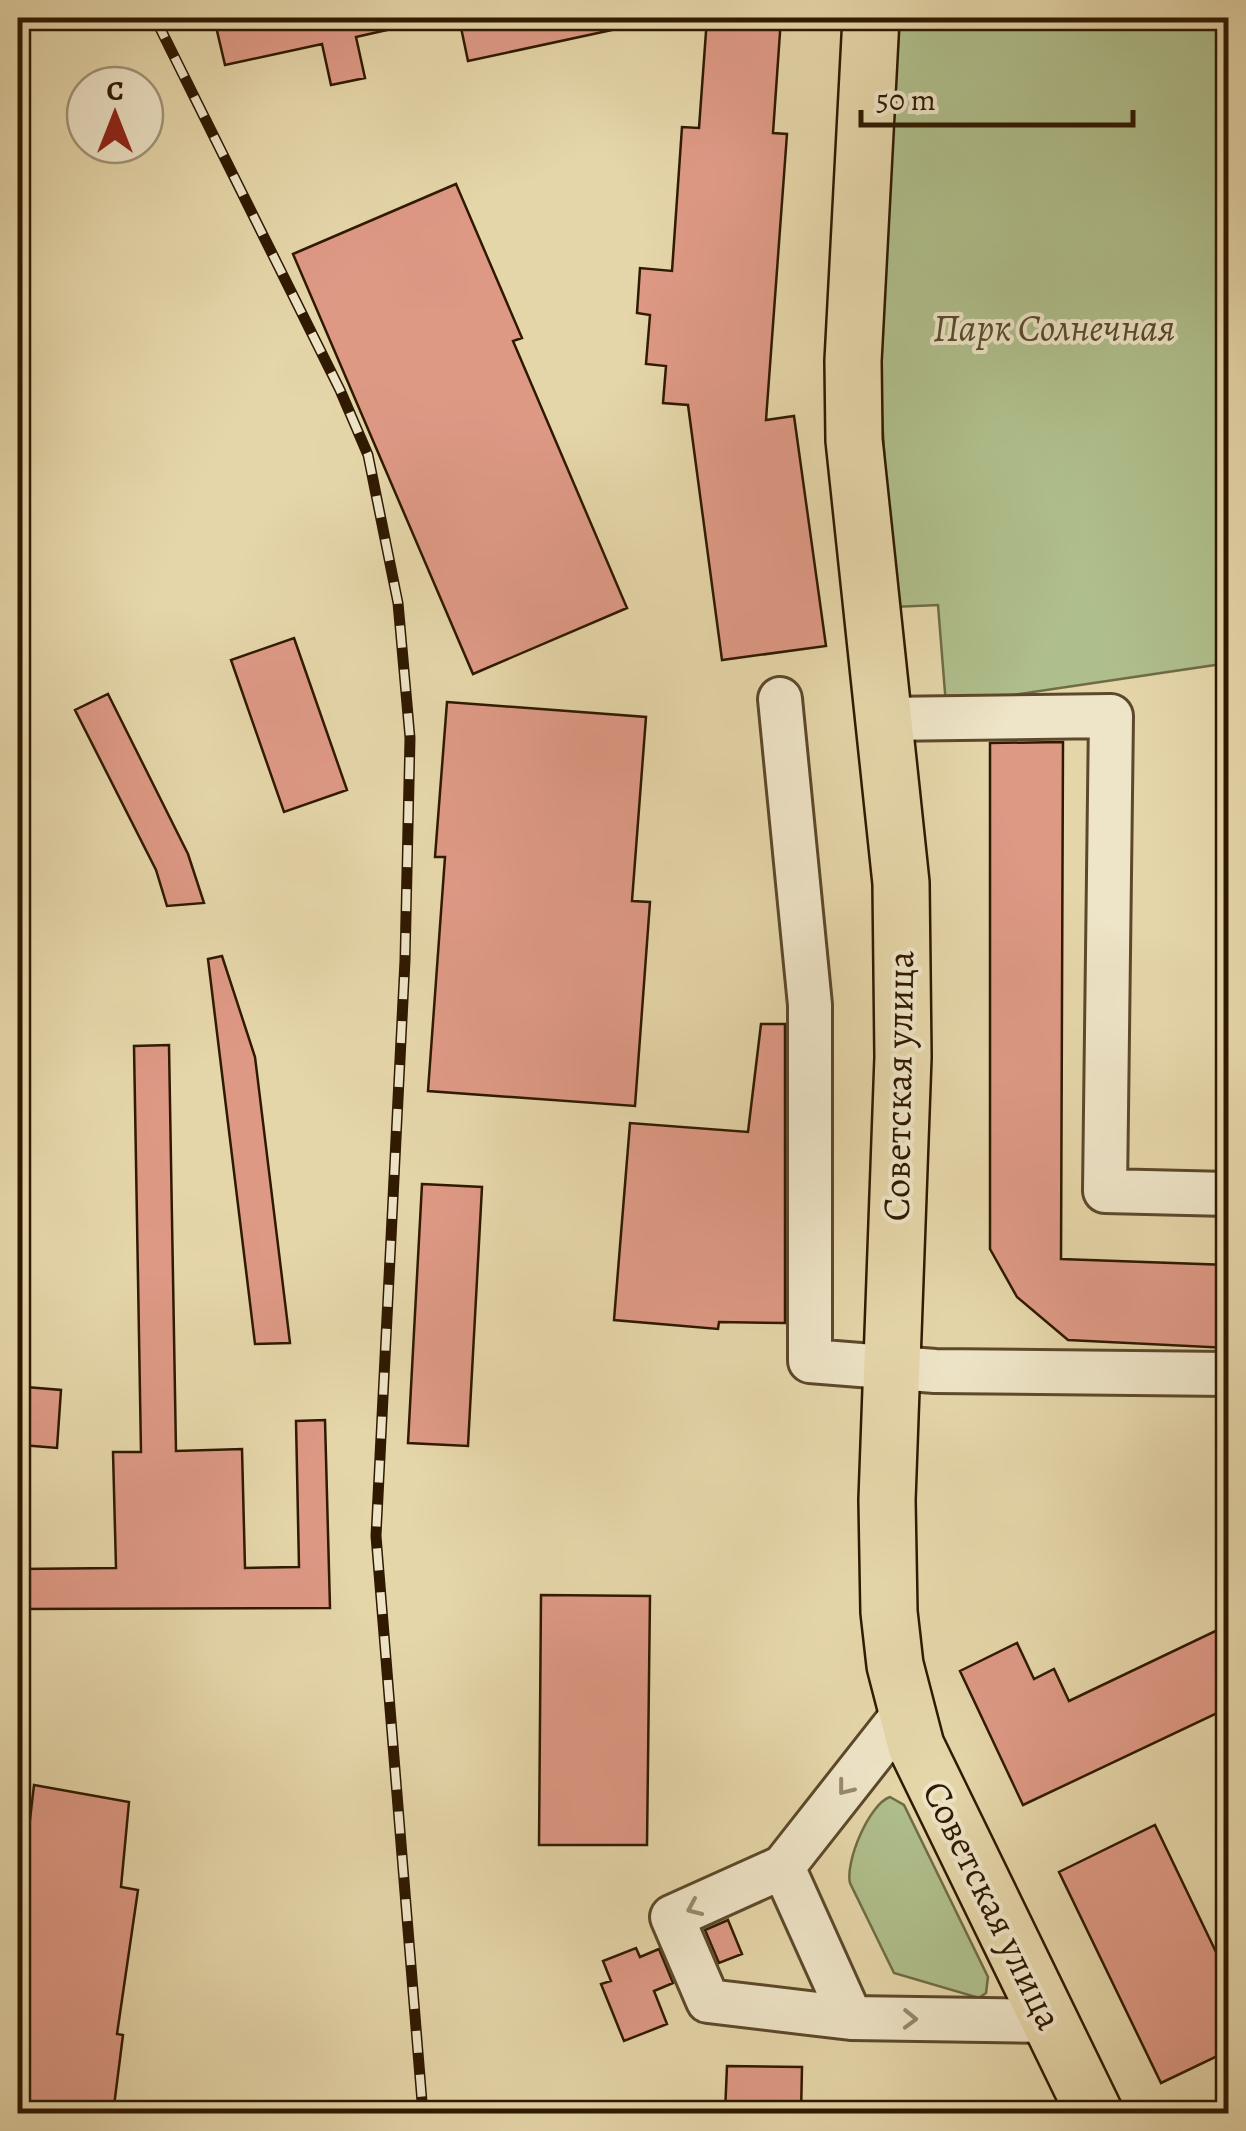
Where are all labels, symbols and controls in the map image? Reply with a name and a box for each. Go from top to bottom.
north arrow [65,65,165,165]
scale bar [861,65,1134,127]
text: С [106,72,124,110]
text: 50 m [876,80,936,120]
park label: Парк Солнечная [933,302,1175,354]
street label: Советская улица [870,950,926,1222]
street label: Советская улица [910,1772,1076,2038]
one-way arrow [839,1777,856,1795]
one-way arrow [686,1895,704,1915]
one-way arrow [902,2008,918,2030]

